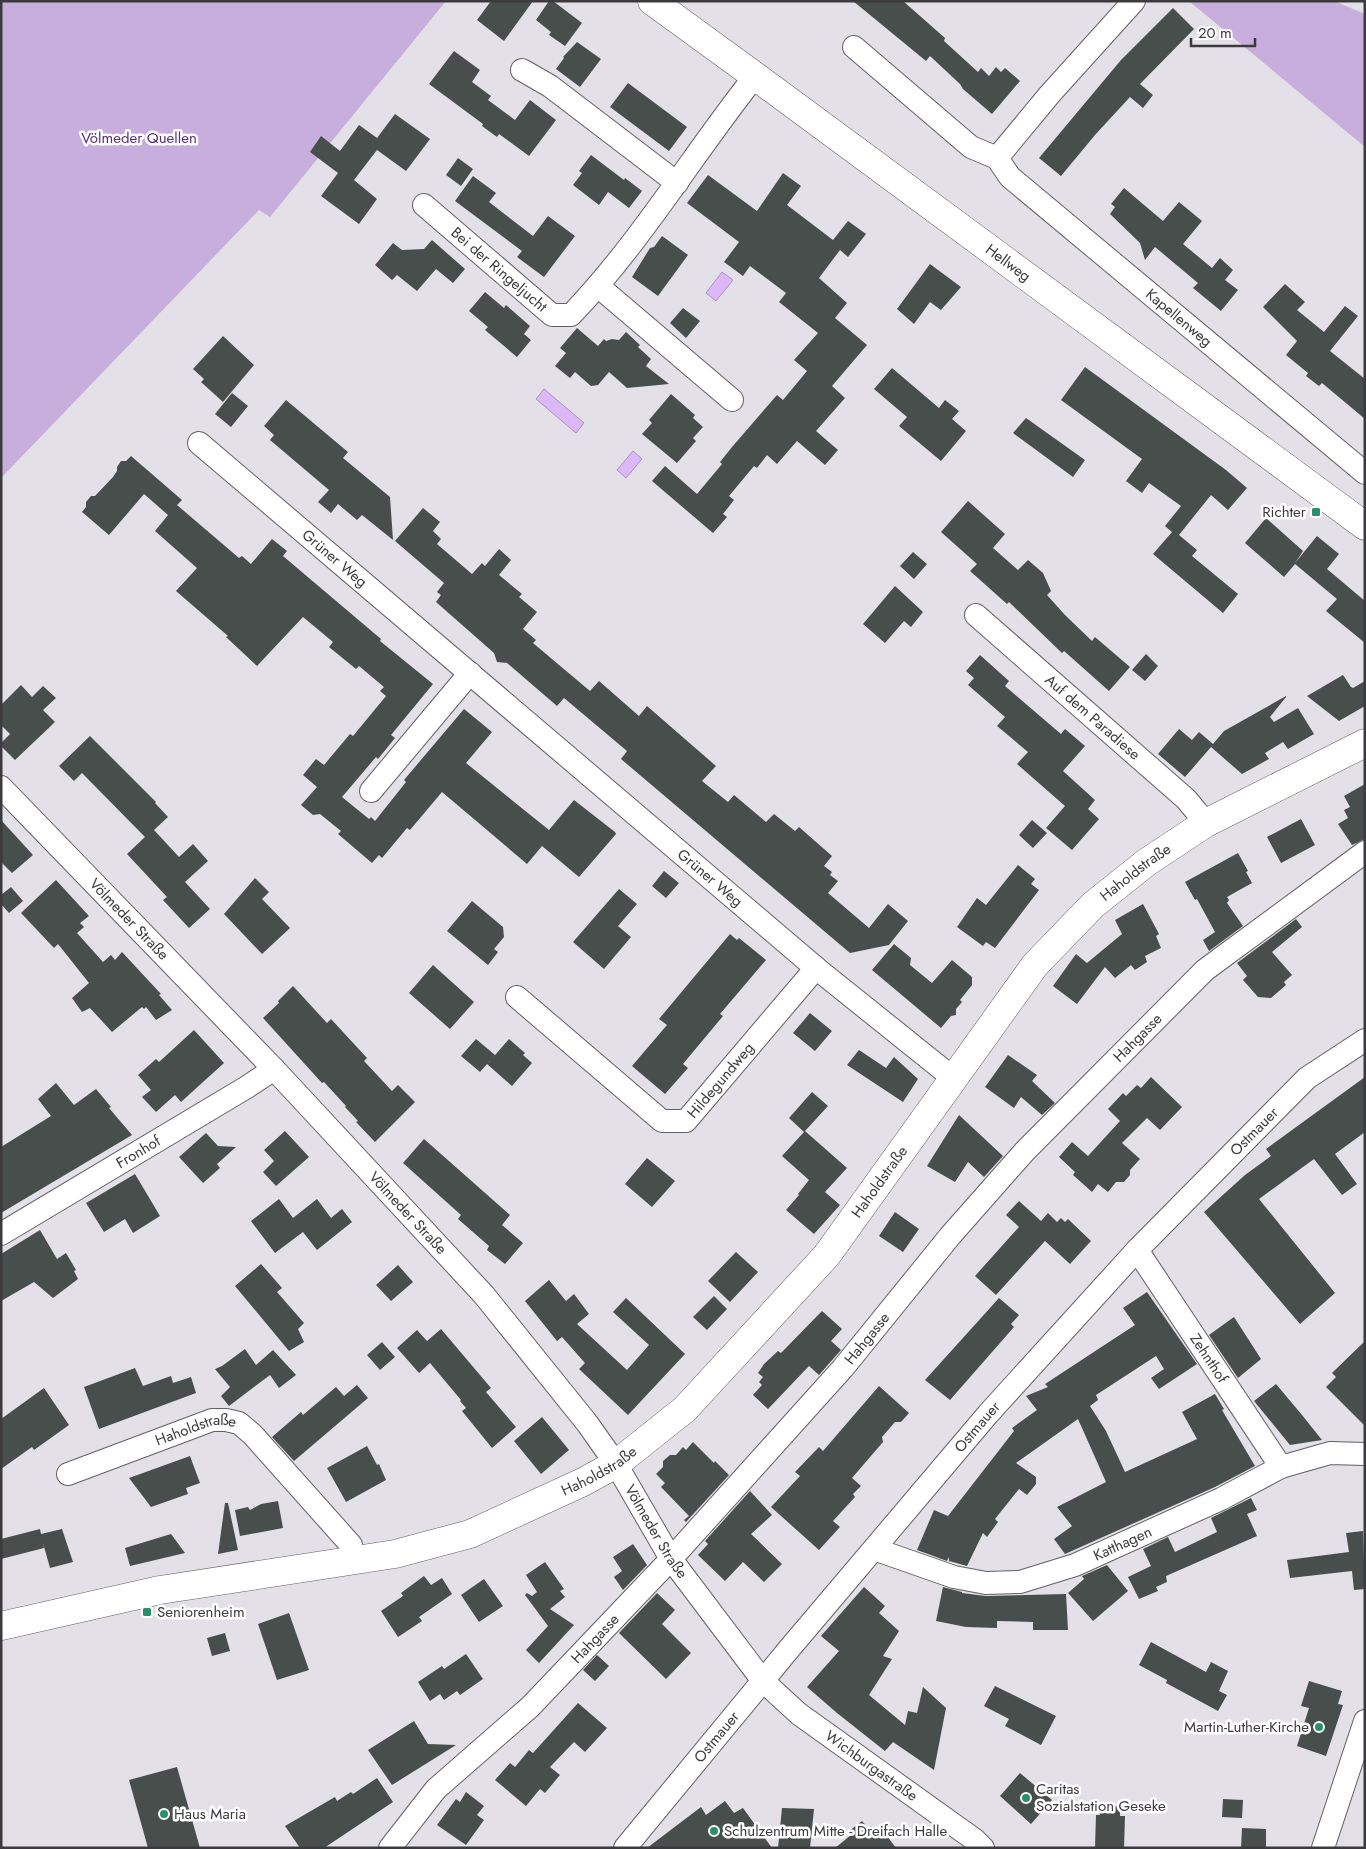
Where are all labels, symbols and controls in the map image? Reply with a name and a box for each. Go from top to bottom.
scale bar [1191,15,1255,47]
text: 20 m [1198,22,1232,44]
park label: Völmeder Quellen [81,127,197,149]
street label: Bei der Ringeljucht [446,222,552,317]
street label: Hellweg [981,239,1035,287]
street label: Kapellenweg [1141,283,1217,352]
place label: Richter [1262,501,1307,523]
marker: Richter [1310,506,1322,518]
street label: Grüner Weg [297,524,372,593]
street label: Auf dem Paradiese [1040,669,1145,765]
street label: Haholdstraße [1095,838,1176,906]
street label: Grüner Weg [672,844,748,912]
street label: Völmeder Straße [84,873,174,965]
street label: Hahgasse [1108,1008,1167,1067]
street label: Hildegundweg [682,1038,759,1123]
street label: Ostmauer [1225,1101,1284,1161]
street label: Fronhof [112,1130,165,1174]
street label: Haholdstraße [846,1141,913,1223]
street label: Völmeder Straße [364,1167,452,1260]
street label: Hahgasse [839,1307,895,1369]
street label: Zehnthof [1184,1329,1234,1388]
street label: Ostmauer [949,1396,1006,1457]
street label: Haholdstraße [152,1409,239,1451]
street label: Haholdstraße [558,1440,642,1502]
street label: Völmeder Straße [619,1480,693,1583]
street label: Katthagen [1090,1521,1155,1566]
place label: Seniorenheim [157,1601,245,1623]
marker: Seniorenheim [141,1606,153,1618]
street label: Hahgasse [566,1609,624,1668]
street label: Ostmauer [689,1706,745,1767]
place label: Martin-Luther-Kirche [1184,1716,1309,1738]
marker: Martin-Luther-Kirche [1313,1721,1325,1733]
street label: Wichburgastraße [821,1725,922,1807]
place label: Caritas Sozialstation Geseke [1036,1778,1166,1817]
marker: Caritas Sozialstation Geseke [1020,1792,1032,1804]
place label: Haus Maria [174,1803,246,1825]
marker: Haus Maria [158,1808,170,1820]
place label: Schulzentrum Mitte - Dreifach Halle [724,1820,947,1842]
marker: Schulzentrum Mitte - Dreifach Halle [708,1825,720,1837]

